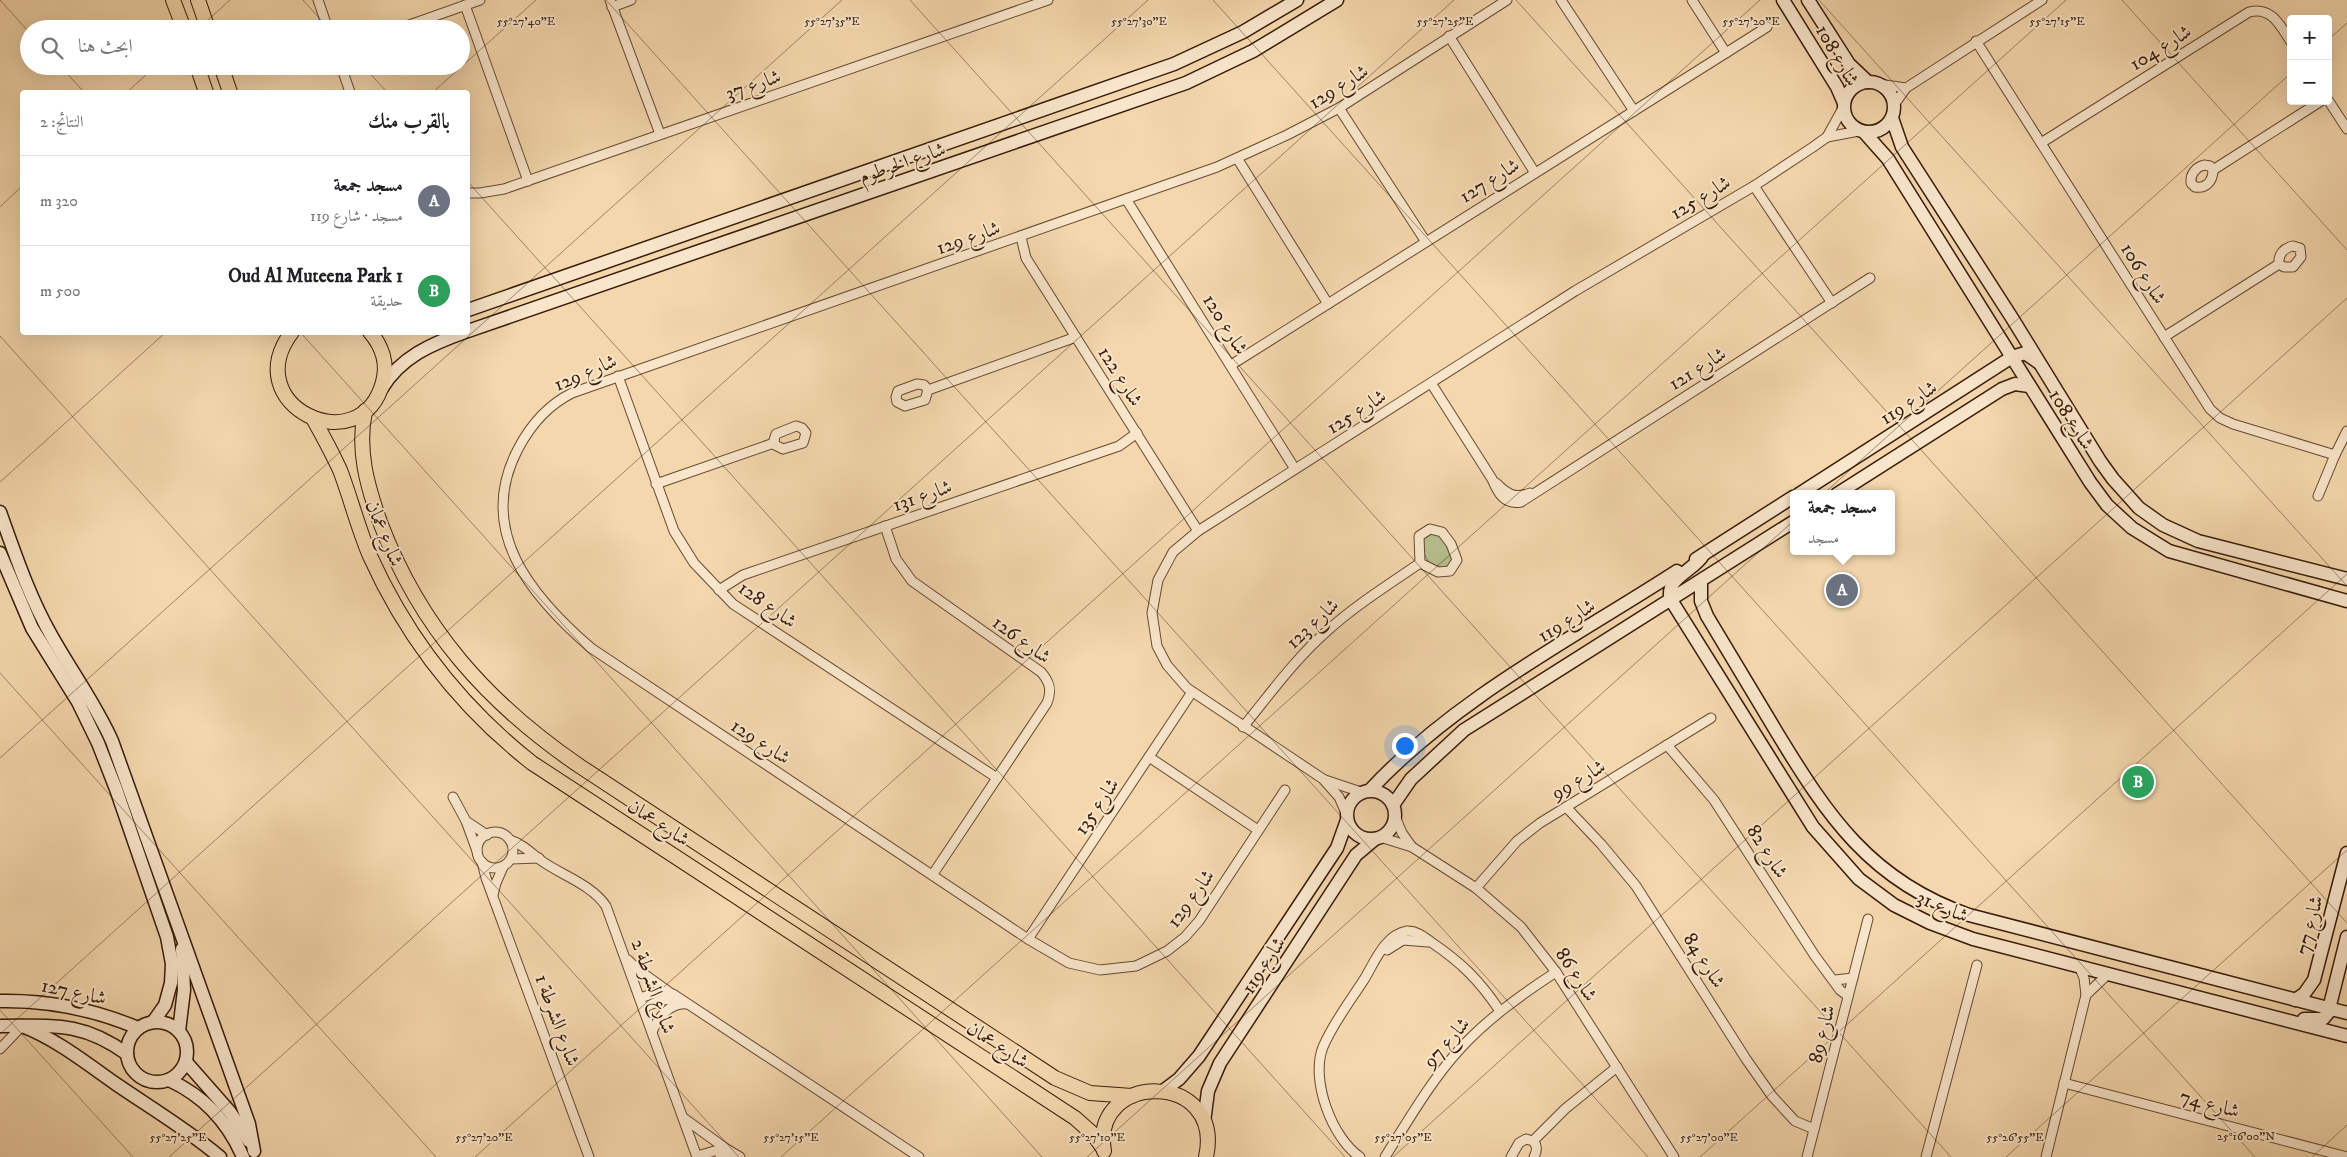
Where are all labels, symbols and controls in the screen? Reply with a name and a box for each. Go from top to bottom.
text: 55°27'40"E [497,14,556,29]
text: 55°27'35"E [804,14,860,29]
text: 55°27'30"E [1111,14,1168,29]
text: 55°27'25"E [1416,14,1474,29]
text: 55°27'20"E [1722,14,1780,29]
text: 55°27'15"E [2029,14,2085,29]
map controls [2287,15,2332,105]
button: + [2287,15,2332,60]
search box [20,20,470,75]
street label: شارع 108 [1806,20,1864,93]
street label: شارع 104 [2125,20,2199,80]
icon: search [38,34,66,62]
text: ابحث هنا [78,35,133,58]
street label: شارع 129 [1304,59,1376,119]
button: − [2287,60,2332,105]
street label: شارع 37 [722,64,786,110]
text: بالقرب منك [368,109,450,135]
text: النتائج: 2 [40,112,84,132]
street label: شارع الخرطوم [856,137,950,194]
street label: شارع 127 [1455,153,1527,213]
street label: شارع 125 [1666,171,1738,229]
text: مسجد جمعة [334,174,403,197]
text: 320 m [40,191,78,211]
text: A [429,191,439,211]
text: مسجد · شارع 119 [310,206,403,226]
street label: شارع 129 [933,216,1005,265]
street label: شارع 106 [2111,239,2171,311]
text: Oud Al Muteena Park 1 [228,265,403,288]
text: 500 m [40,281,81,301]
text: B [429,281,439,301]
street label: شارع 120 [1193,290,1253,362]
text: حديقة [371,291,403,311]
street label: شارع 122 [1088,342,1148,414]
street label: شارع 121 [1664,342,1733,400]
street label: شارع 129 [550,349,622,401]
street label: شارع 119 [1875,375,1944,434]
street label: شارع 125 [1322,384,1394,444]
street label: شارع 108 [2039,385,2099,457]
street label: شارع 131 [889,475,957,522]
popup [1790,490,1895,555]
text: مسجد جمعة [1808,496,1877,519]
street label: شارع عمان [355,497,408,572]
text: مسجد [1808,528,1839,548]
pin: A [1826,571,1858,609]
street label: شارع 128 [731,576,801,638]
street label: شارع 123 [1281,593,1348,658]
street label: شارع 119 [1533,594,1603,652]
street label: شارع 126 [984,611,1055,673]
street label: شارع 129 [723,714,795,774]
your location [1392,733,1418,759]
street label: شارع 99 [1546,754,1613,810]
pin: B [2122,763,2154,801]
street label: شارع 135 [1069,773,1129,842]
street label: شارع عمان [620,794,694,856]
street label: شارع 82 [1737,820,1793,885]
street label: شارع 129 [1162,865,1224,935]
street label: شارع 31 [1911,885,1972,933]
street label: شارع 77 [2291,893,2334,959]
street label: شارع 84 [1674,928,1730,995]
street label: شارع 119 [1236,932,1295,1001]
street label: شارع الشرطة 2 [621,936,680,1038]
street label: شارع 86 [1546,943,1602,1009]
street label: شارع الشرطة 1 [525,971,585,1071]
street label: شارع 127 [38,973,109,1015]
street label: شارع 89 [1803,1003,1846,1067]
street label: شارع 97 [1418,1012,1479,1077]
street label: شارع عمان [959,1016,1033,1078]
street label: شارع 74 [2176,1085,2242,1128]
text: 25°16'00"N [2217,1129,2275,1144]
text: 55°27'25"E [149,1130,207,1145]
text: 55°27'20"E [455,1130,513,1145]
text: 55°27'15"E [763,1130,819,1145]
text: 55°27'10"E [1069,1130,1126,1145]
text: 55°27'05"E [1374,1130,1432,1145]
text: 55°27'00"E [1680,1130,1739,1145]
text: 55°26'55"E [1986,1130,2044,1145]

